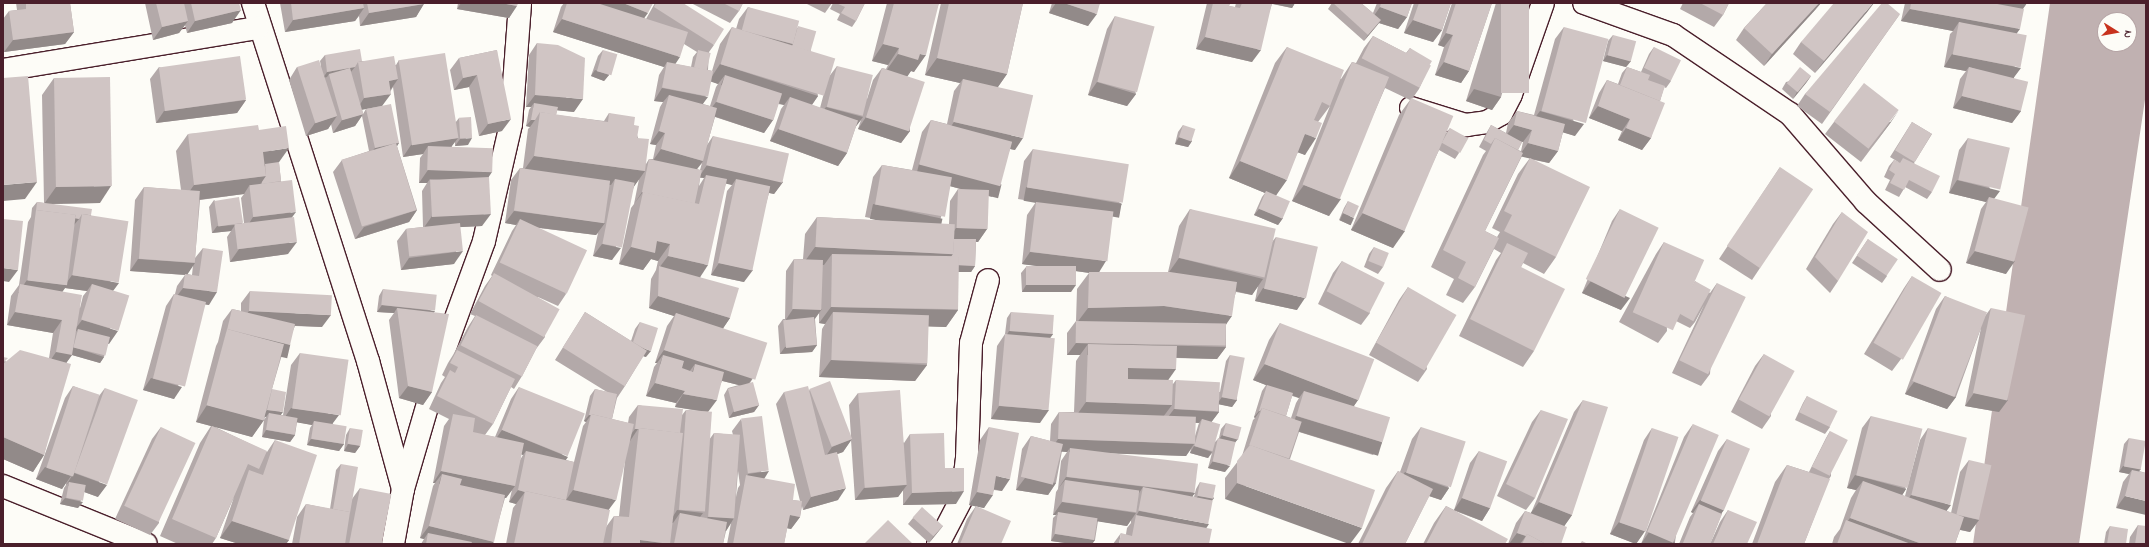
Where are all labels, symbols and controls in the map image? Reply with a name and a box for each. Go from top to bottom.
north arrow [2097,12,2137,52]
text: N [2119,29,2136,39]

